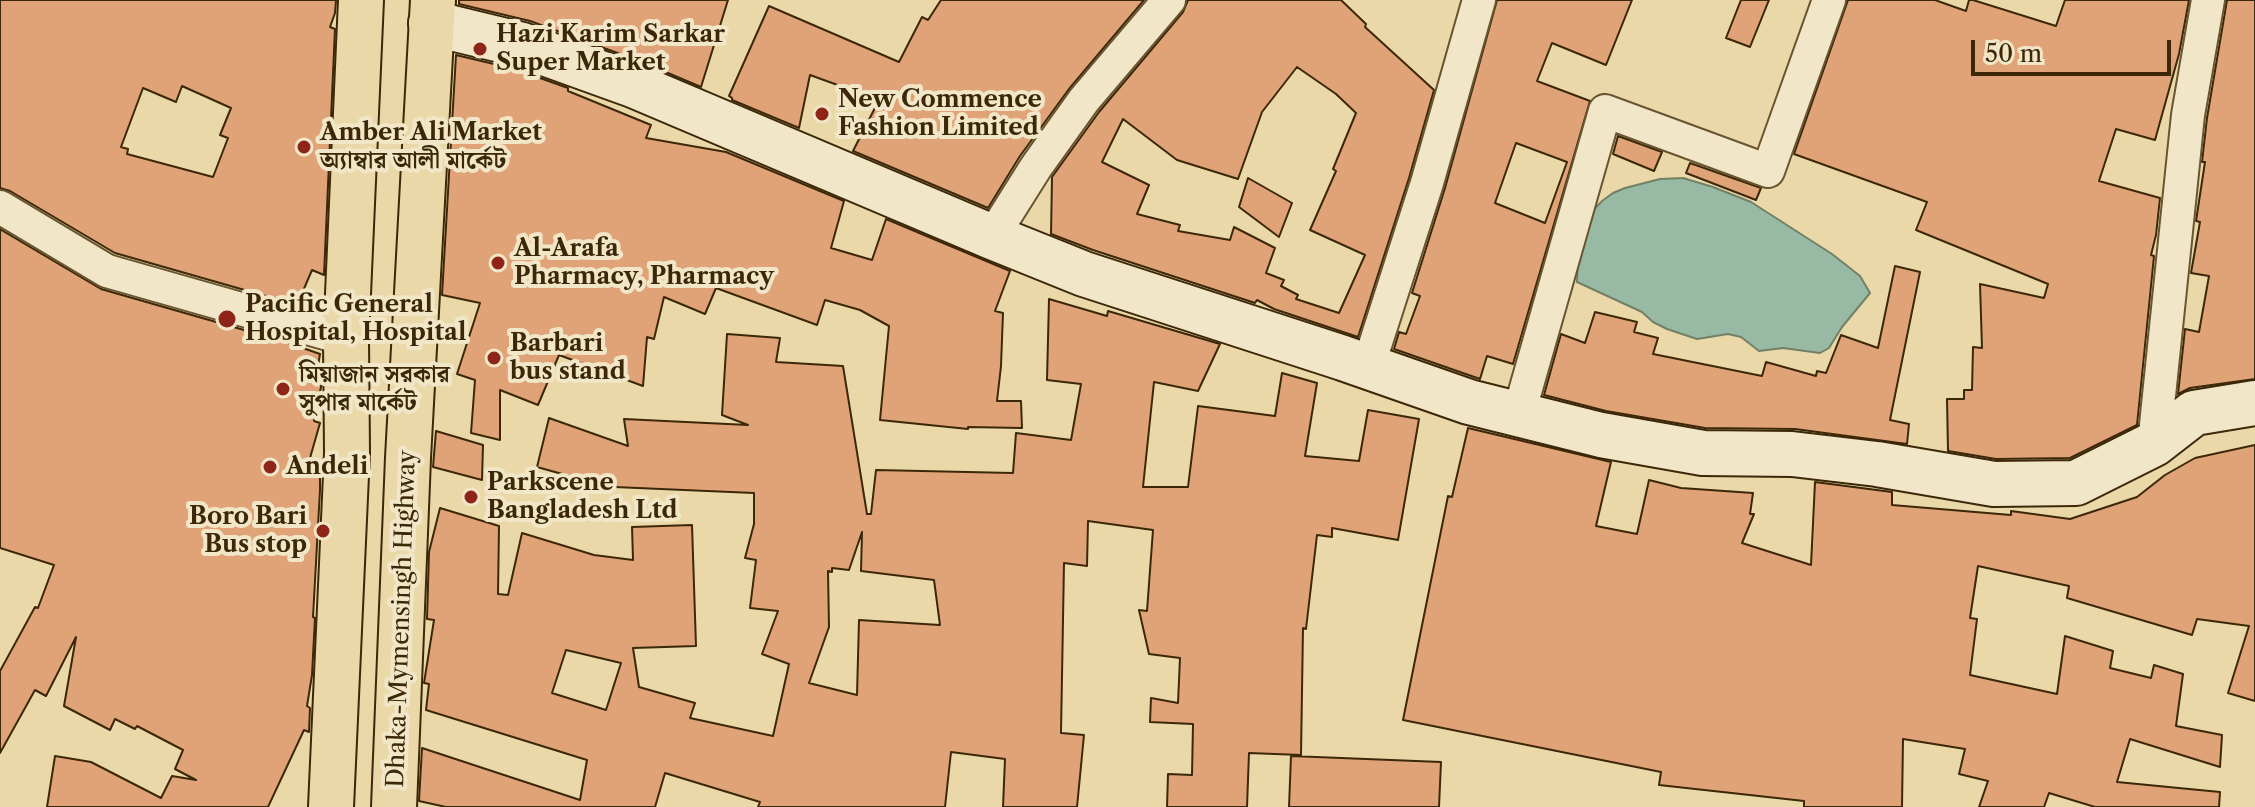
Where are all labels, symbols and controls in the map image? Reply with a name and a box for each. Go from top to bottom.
place label: Hazi Karim Sarkar Super Market [496,21,725,77]
scale bar [1975,24,2175,74]
text: 50 m [1985,39,2042,68]
marker: Hazi Karim Sarkar Super Market [471,40,489,58]
place label: New Commence Fashion Limited [838,86,1042,142]
marker: New Commence Fashion Limited [813,105,831,123]
place label: Amber Ali Market অ্যাম্বার আলী মার্কেট [320,119,542,175]
marker: Amber Ali Market অ্যাম্বার আলী মার্কেট [295,138,313,156]
place label: Al-Arafa Pharmacy, Pharmacy [514,235,774,291]
marker: Al-Arafa Pharmacy, Pharmacy [489,254,507,272]
place label: Pacific General Hospital, Hospital [245,291,466,347]
marker: Pacific General Hospital, Hospital [216,308,238,330]
place label: Barbari bus stand [510,330,626,386]
marker: Barbari bus stand [485,349,503,367]
place label: মিয়াজান সরকার সুপার মার্কেট [299,361,450,417]
marker: মিয়াজান সরকার সুপার মার্কেট [274,380,292,398]
street label: Dhaka-Mymensingh Highway [382,450,422,788]
place label: Andeli [286,453,368,481]
marker: Andeli [261,458,279,476]
place label: Parkscene Bangladesh Ltd [487,469,678,525]
marker: Parkscene Bangladesh Ltd [462,488,480,506]
place label: Boro Bari Bus stop [189,503,307,559]
marker: Boro Bari Bus stop [314,522,332,540]

